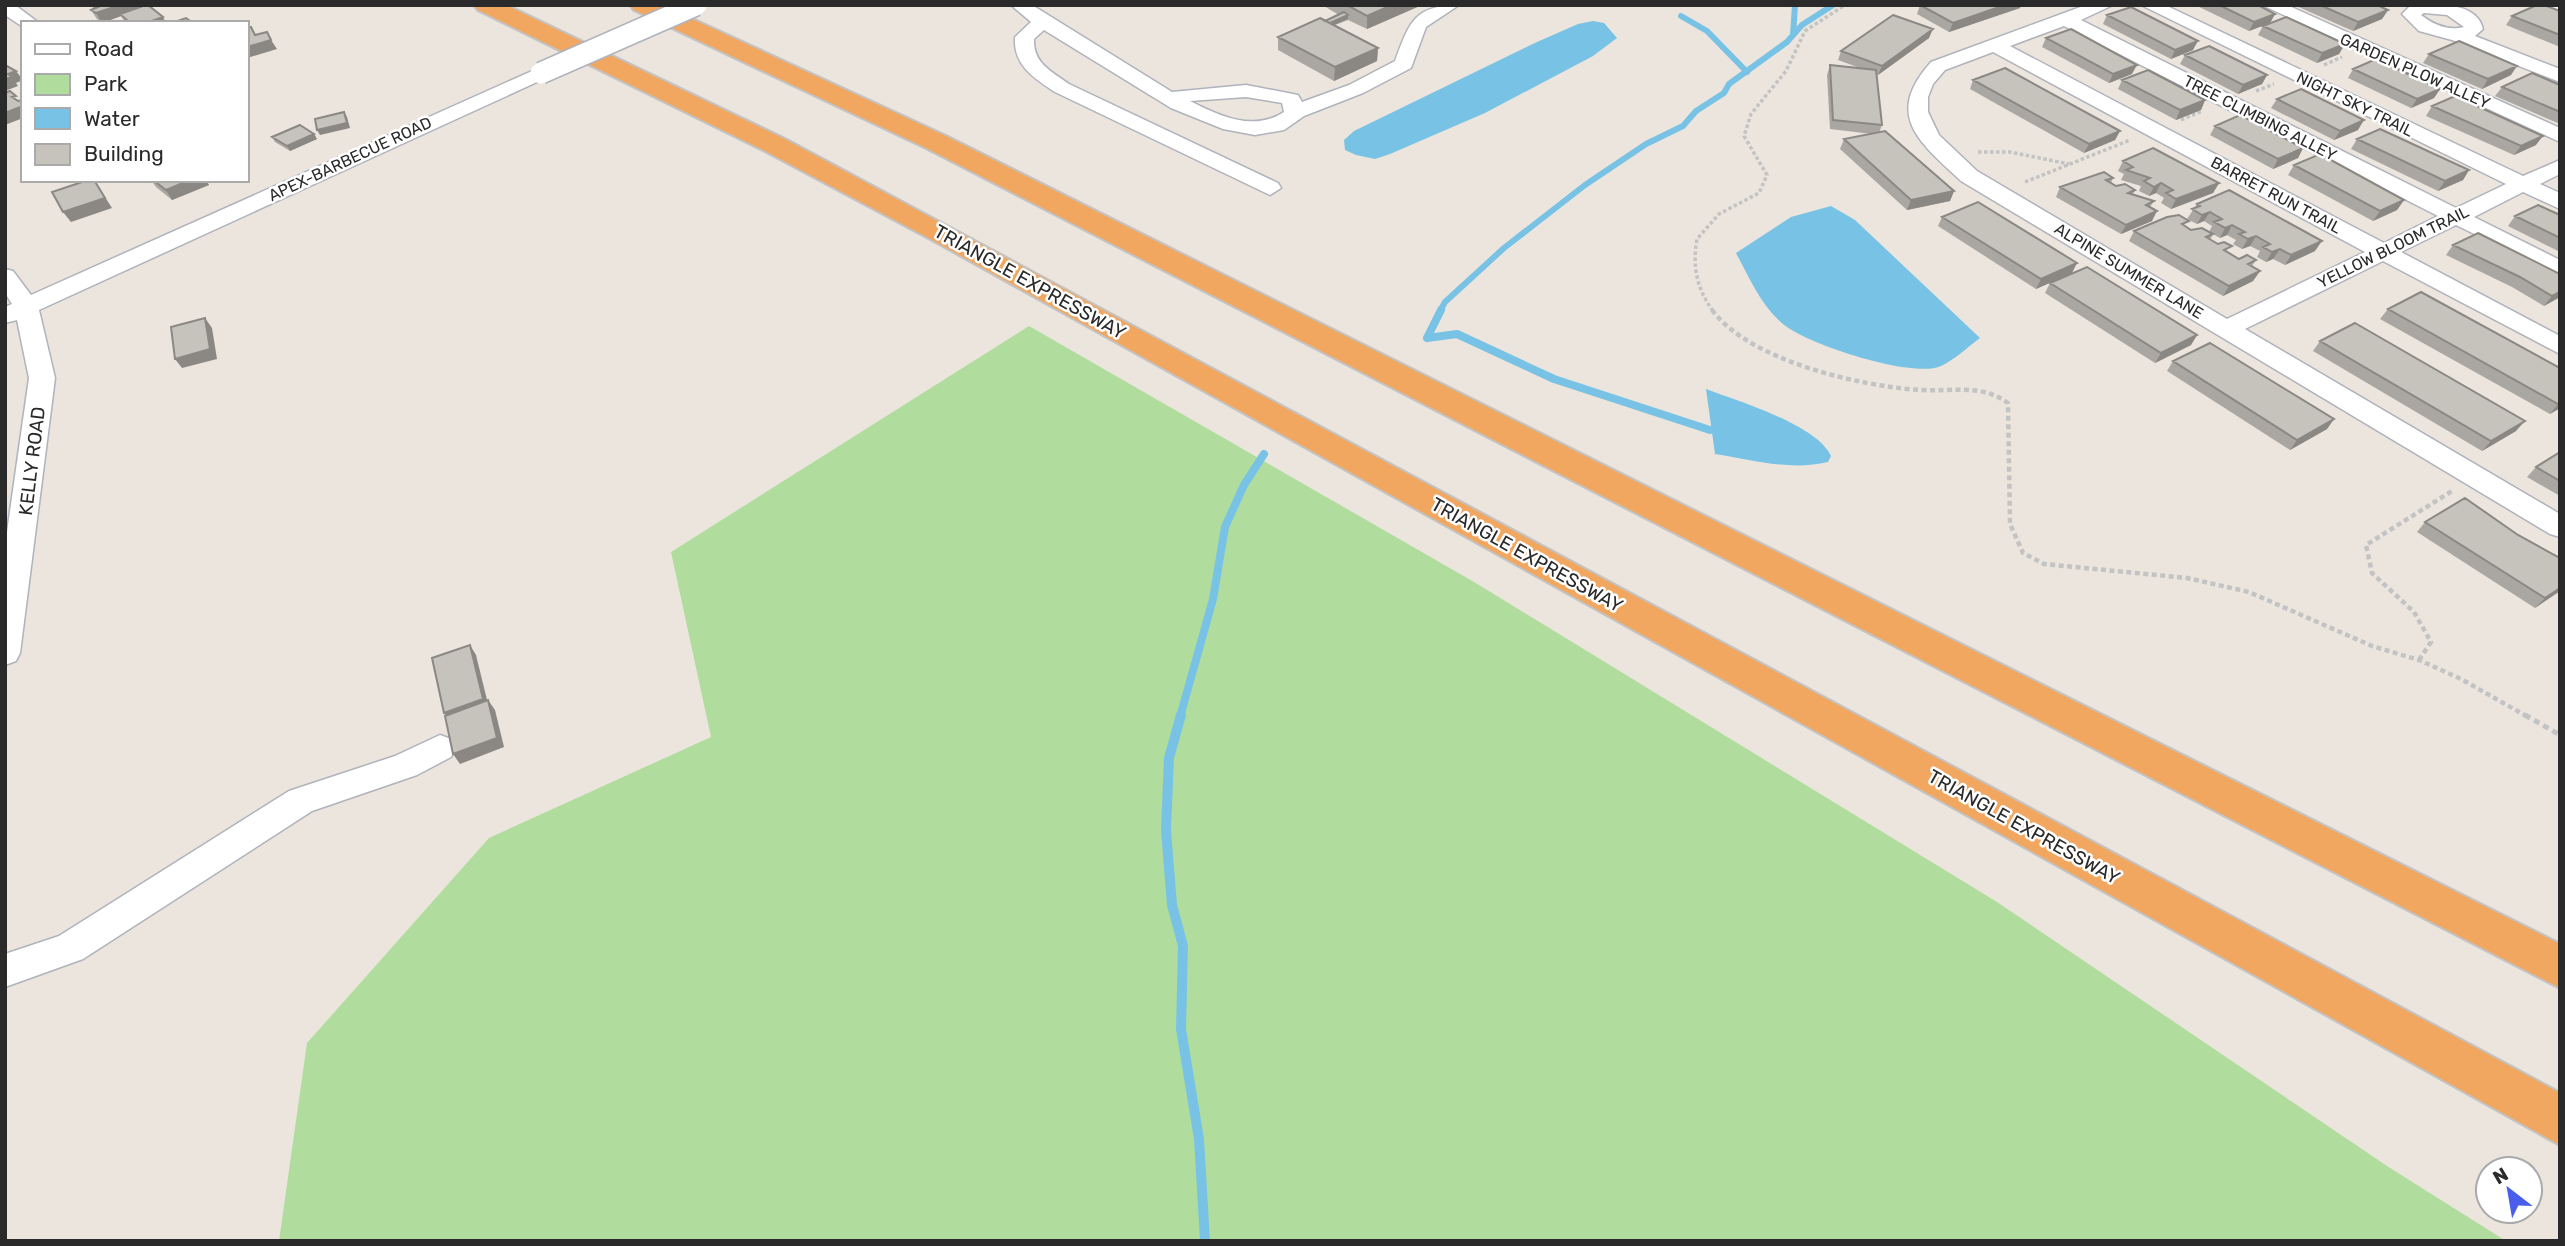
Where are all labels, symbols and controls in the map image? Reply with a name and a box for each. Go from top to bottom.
legend [21,21,248,182]
street label: GARDEN PLOW ALLEY [2337,29,2493,113]
text: Road [84,36,134,61]
street label: NIGHT SKY TRAIL [2294,68,2416,140]
text: Park [84,71,128,96]
street label: TREE CLIMBING ALLEY [2180,71,2340,165]
text: Water [84,106,140,131]
street label: APEX-BARBECUE ROAD [265,113,435,205]
text: Building [84,141,164,166]
street label: BARRET RUN TRAIL [2208,153,2344,237]
street label: YELLOW BLOOM TRAIL [2314,202,2472,292]
street label: ALPINE SUMMER LANE [2051,219,2207,323]
street label: TRIANGLE EXPRESSWAY [930,220,1130,344]
street label: KELLY ROAD [14,405,50,517]
street label: TRIANGLE EXPRESSWAY [1427,493,1627,617]
street label: TRIANGLE EXPRESSWAY [1924,765,2124,889]
north arrow [2474,1155,2544,1225]
text: N [2489,1162,2512,1189]

